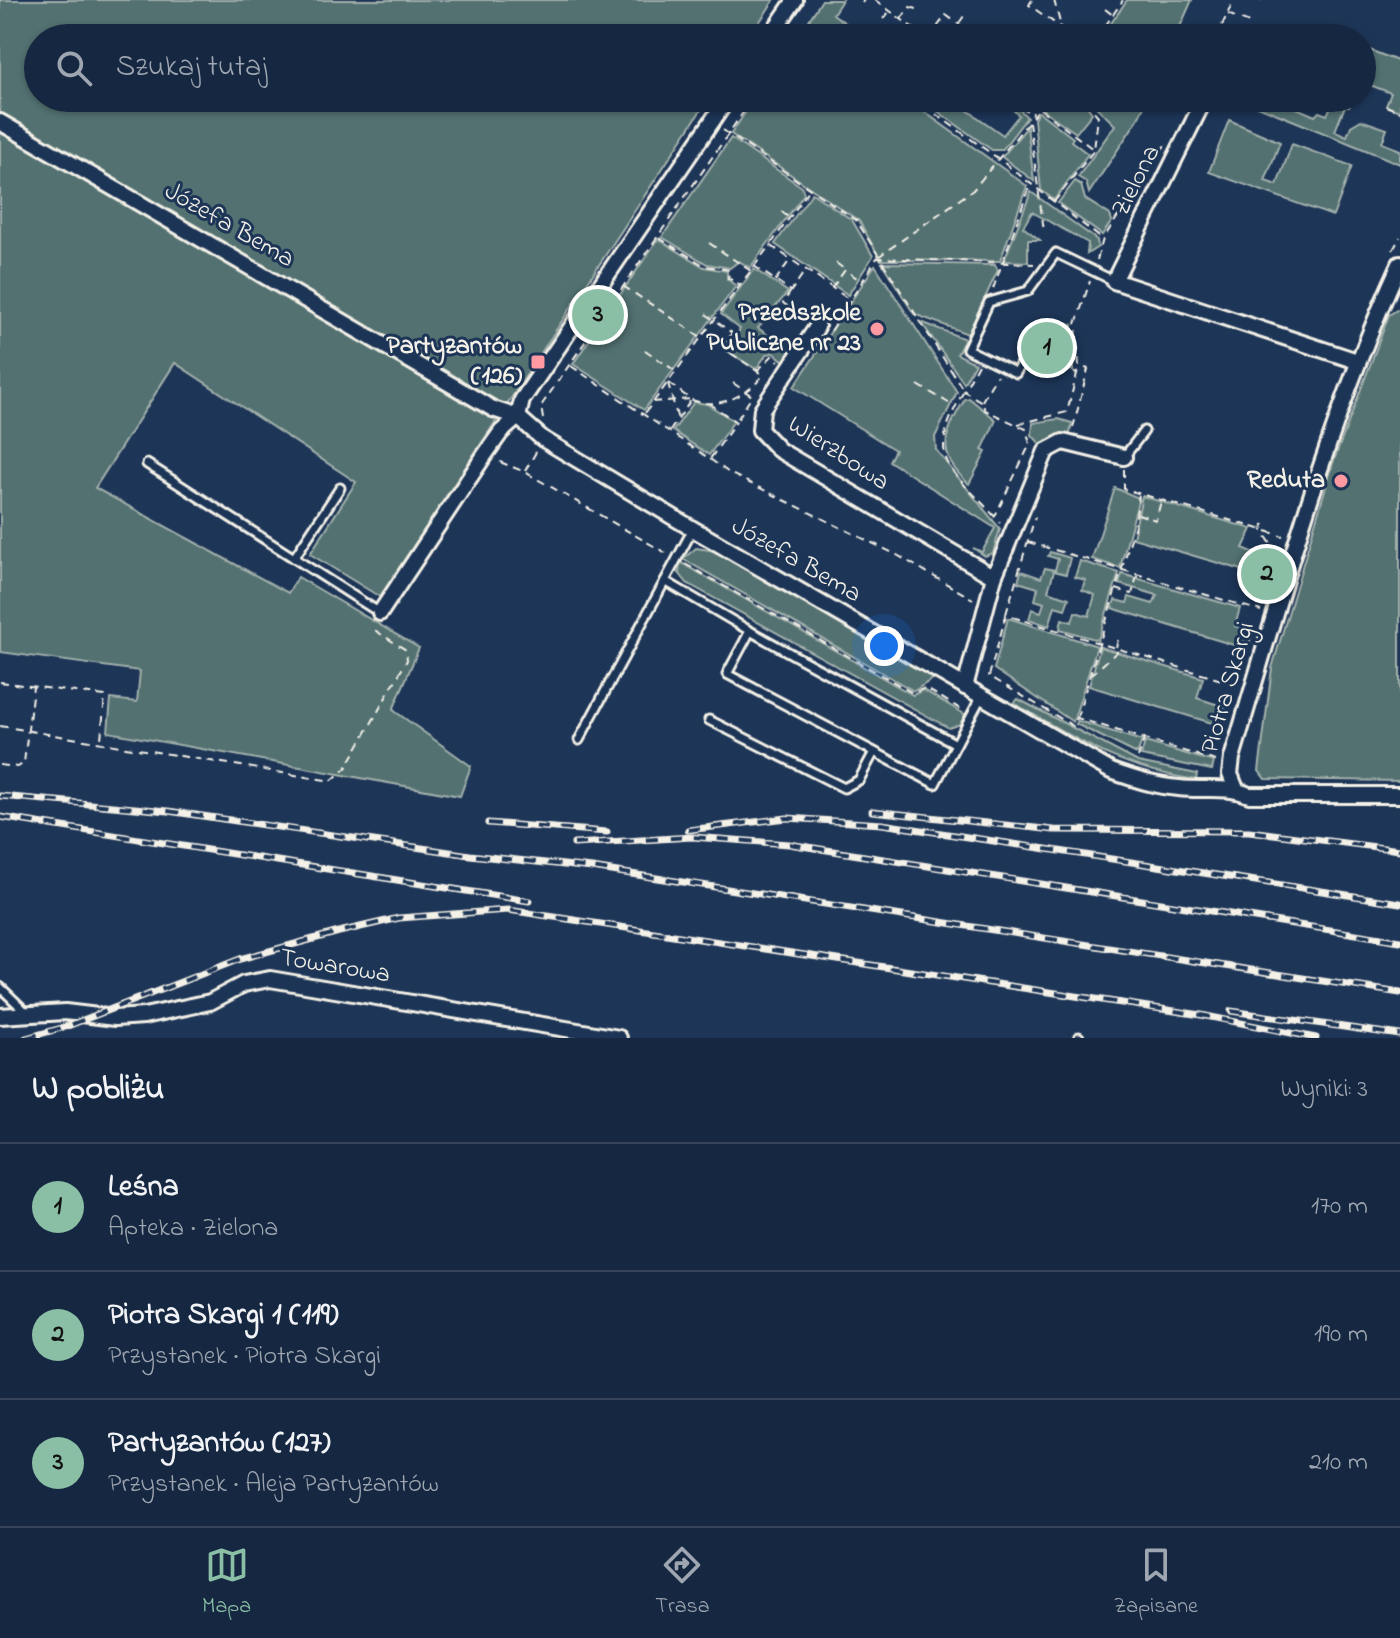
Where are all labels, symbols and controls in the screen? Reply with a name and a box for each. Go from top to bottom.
search box [24,24,1376,112]
icon: search [52,46,96,90]
text: Szukaj tutaj [116,46,267,90]
street label: Zielona [1103,139,1171,223]
street label: Józefa Bema [157,173,301,279]
pin: 3 [572,285,624,345]
place label: Przedszkole Publiczne nr 23 [706,295,862,363]
pin: 1 [1021,318,1073,378]
marker: Przedszkole Publiczne nr 23 [868,320,886,338]
place label: Partyzantów (126) [386,328,522,396]
marker: Partyzantów (126) [529,353,547,371]
street label: Wierzbowa [779,407,897,501]
place label: Reduta [1247,462,1325,500]
marker: Reduta [1332,472,1350,490]
street label: Józefa Bema [724,508,868,614]
pin: 2 [1241,544,1293,604]
street label: Piotra Skargi [1192,618,1266,758]
your location [864,626,904,666]
street label: Towarowa [277,940,393,994]
text: W pobliżu [32,1065,164,1115]
text: Wyniki: 3 [1280,1071,1368,1109]
text: Leśna [108,1166,179,1210]
text: 1 [54,1188,62,1226]
text: 170 m [1311,1188,1368,1226]
text: Apteka · Zielona [108,1210,278,1248]
text: Piotra Skargi 1 (119) [108,1294,339,1338]
text: 2 [52,1316,64,1354]
text: 190 m [1314,1316,1368,1354]
text: Przystanek · Piotra Skargi [108,1338,381,1376]
text: Partyzantów (127) [108,1422,330,1466]
text: 3 [53,1444,63,1482]
text: 210 m [1309,1444,1368,1482]
text: Przystanek · Aleja Partyzantów [108,1466,439,1504]
tab: Mapa [202,1543,251,1623]
tab: Trasa [655,1543,710,1623]
tab: Zapisane [1114,1543,1198,1623]

